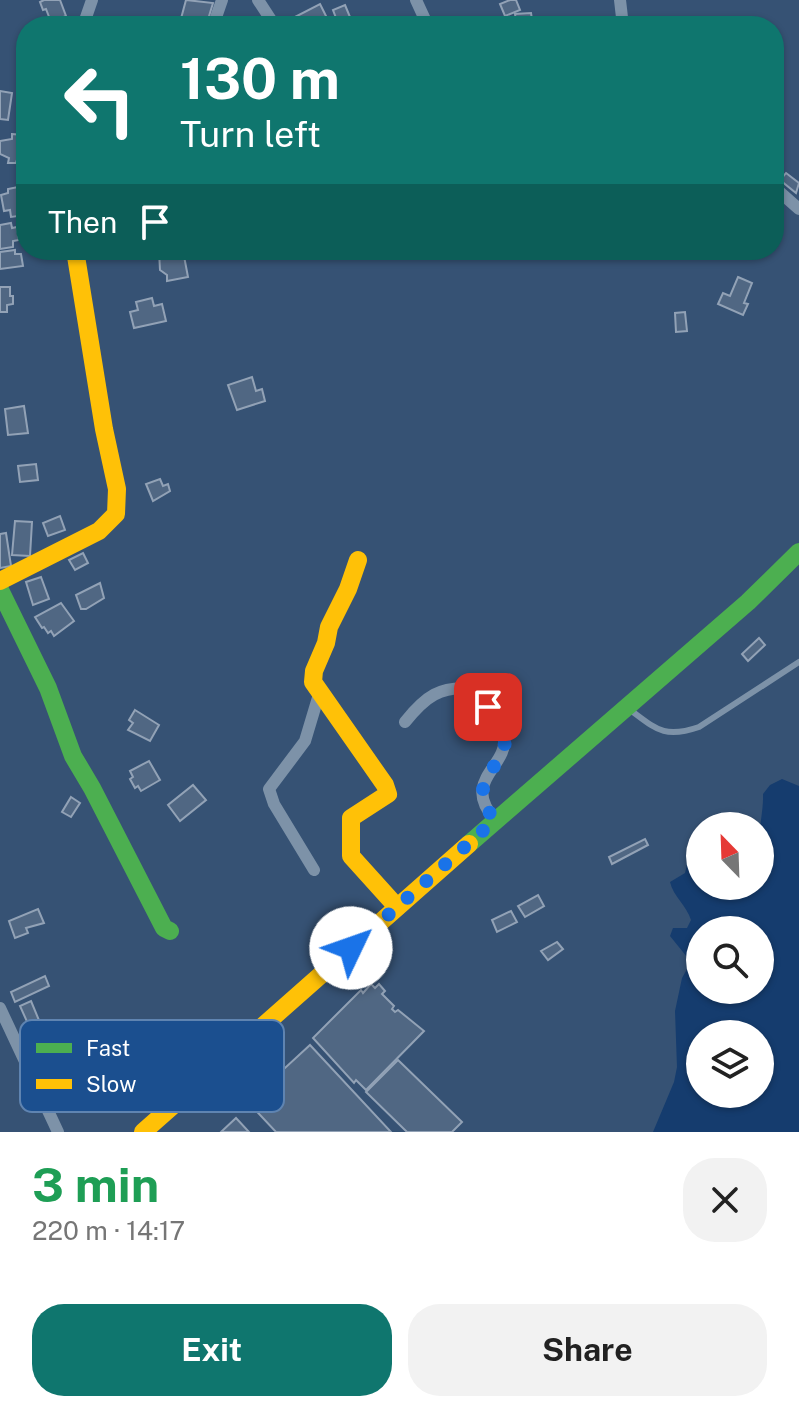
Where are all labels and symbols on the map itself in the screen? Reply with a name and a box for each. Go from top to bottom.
pin [454,673,522,741]
north arrow [686,812,774,900]
position arrow [309,906,393,990]
legend [20,1020,284,1112]
text: Fast [86,1035,130,1061]
text: Slow [86,1071,136,1097]

